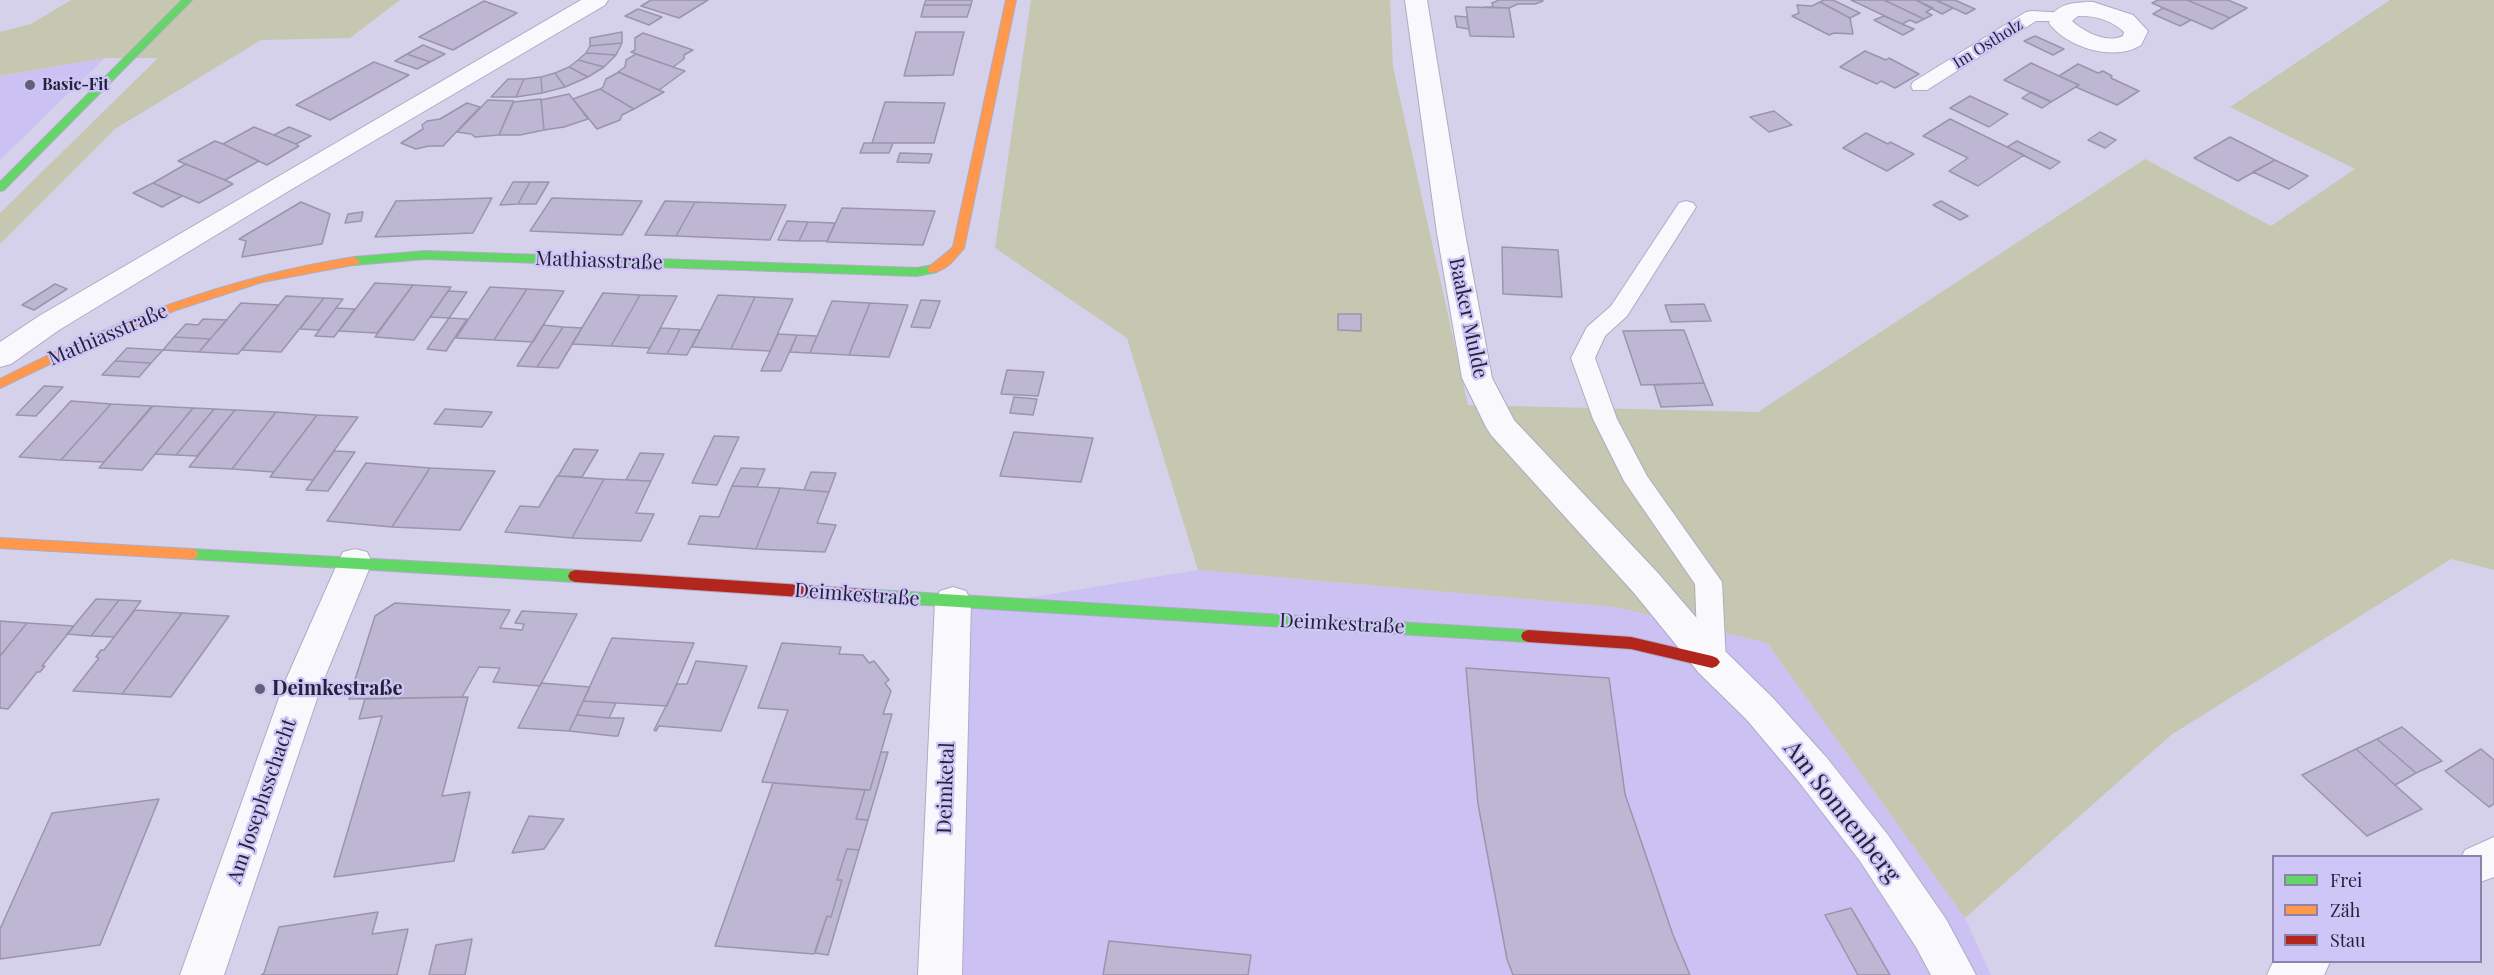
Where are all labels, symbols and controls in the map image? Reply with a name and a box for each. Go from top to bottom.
street label: Im Ostholz [1950,15,2026,73]
place label: Basic-Fit [42,75,109,95]
marker: Basic-Fit [23,78,37,92]
street label: Mathiasstraße [535,247,663,275]
street label: Baaker Mulde [1443,255,1493,381]
street label: Mathiasstraße [45,299,171,371]
street label: Deimkestraße [794,579,920,611]
street label: Deimkestraße [1279,609,1405,639]
place label: Deimkestraße [272,677,403,701]
marker: Deimkestraße [253,682,267,696]
street label: Am Josephsschacht [223,715,301,887]
street label: Am Sonnenberg [1778,735,1906,889]
street label: Deimketal [932,742,960,834]
legend [2272,855,2482,963]
text: Frei [2330,868,2362,892]
text: Zäh [2330,898,2360,922]
text: Stau [2330,928,2366,952]

